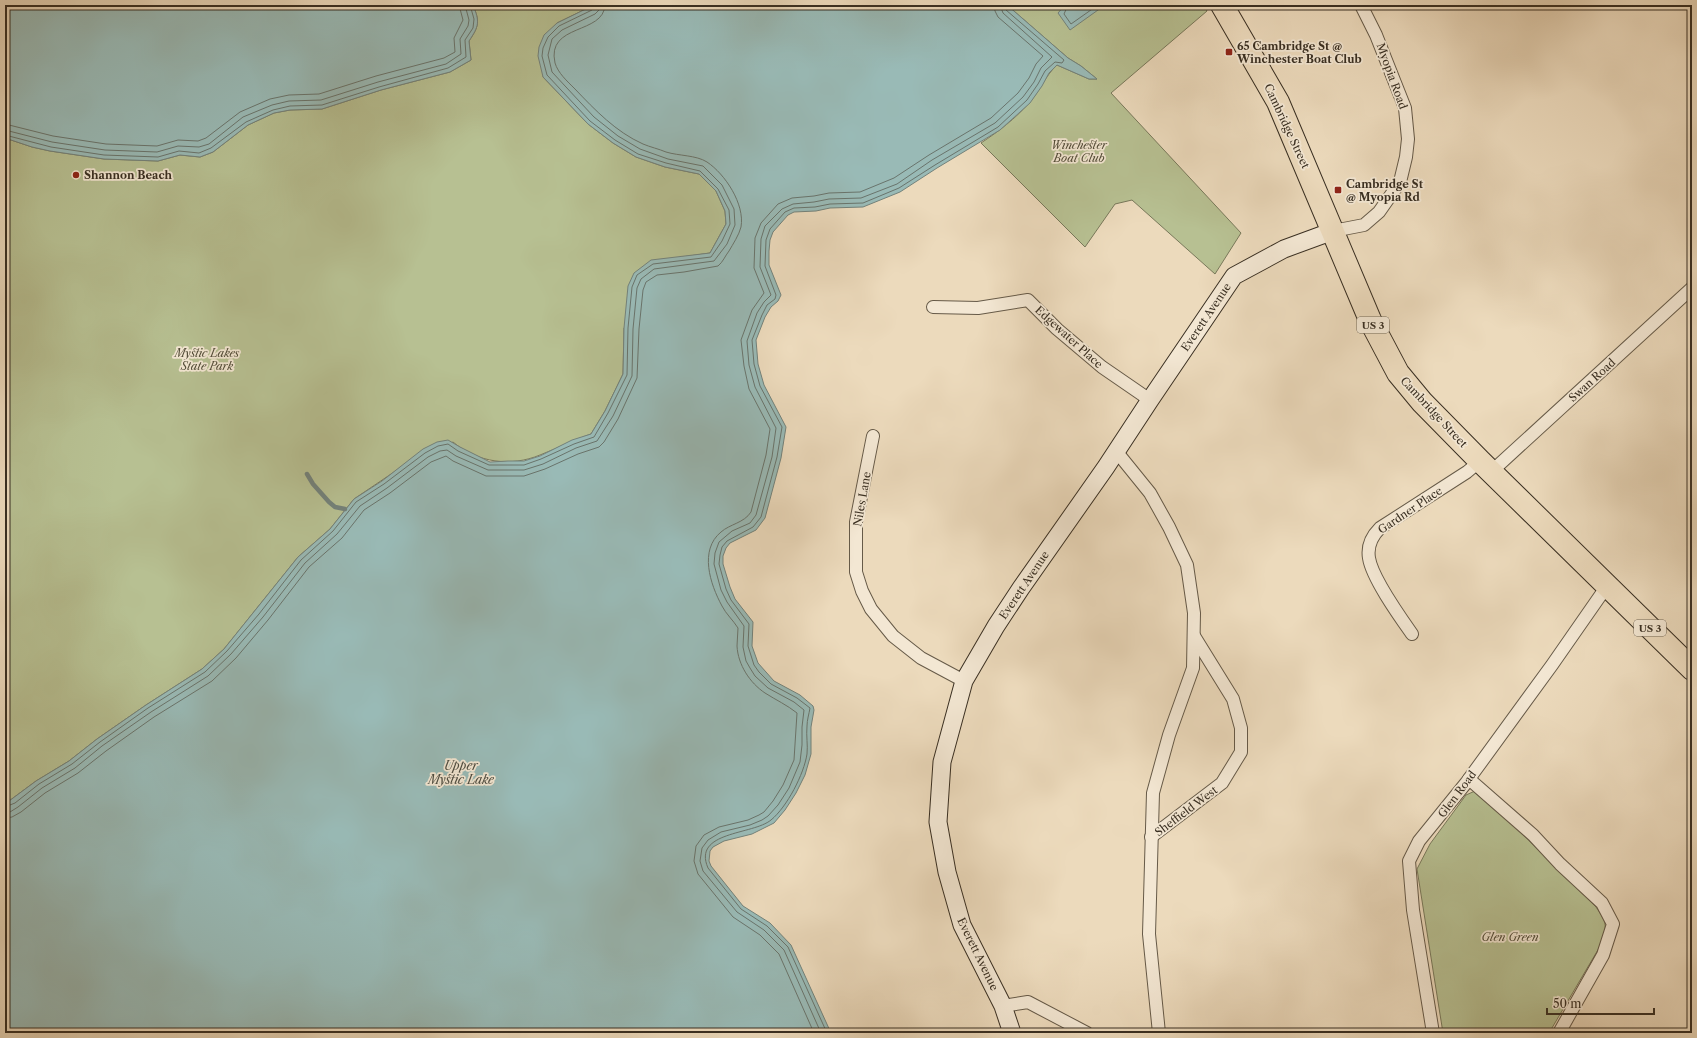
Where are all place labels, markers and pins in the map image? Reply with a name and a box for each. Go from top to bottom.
place label: 65 Cambridge St @ Winchester Boat Club [1236,39,1362,66]
marker: 65 Cambridge St @ Winchester Boat Club [1224,47,1234,57]
place label: Shannon Beach [84,168,172,182]
marker: Shannon Beach [71,170,81,180]
place label: Cambridge St @ Myopia Rd [1346,177,1424,204]
marker: Cambridge St @ Myopia Rd [1333,185,1343,195]

